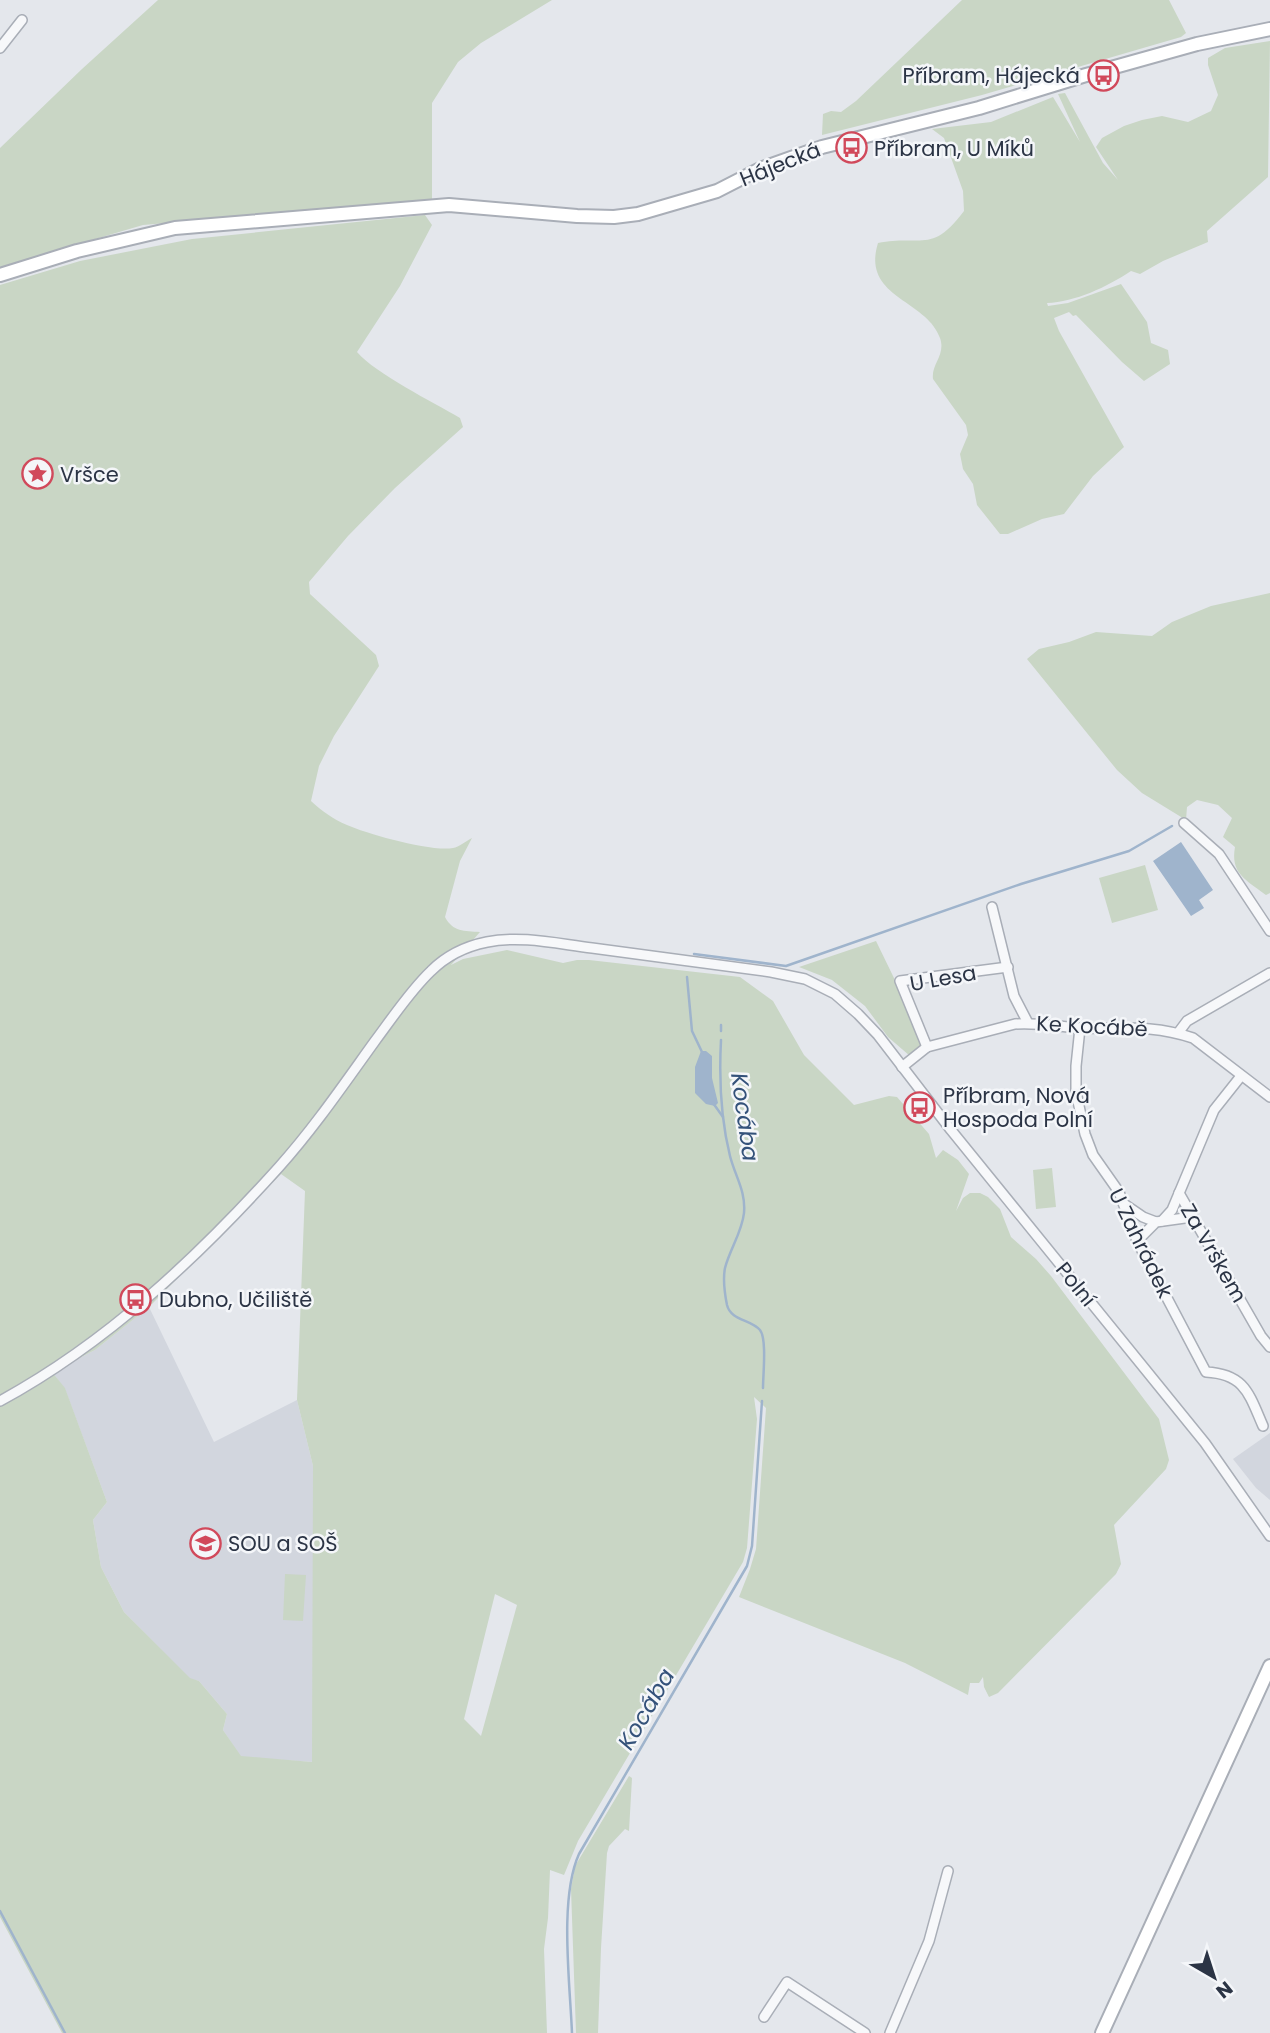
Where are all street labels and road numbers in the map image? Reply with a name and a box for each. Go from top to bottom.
street label: Hájecká [735,135,825,193]
street label: U Lesa [907,958,979,998]
street label: Ke Kocábě [1036,1009,1148,1043]
street label: U Zahrádek [1102,1183,1180,1303]
street label: Za Vrškem [1174,1198,1254,1308]
street label: Polní [1049,1256,1103,1312]

